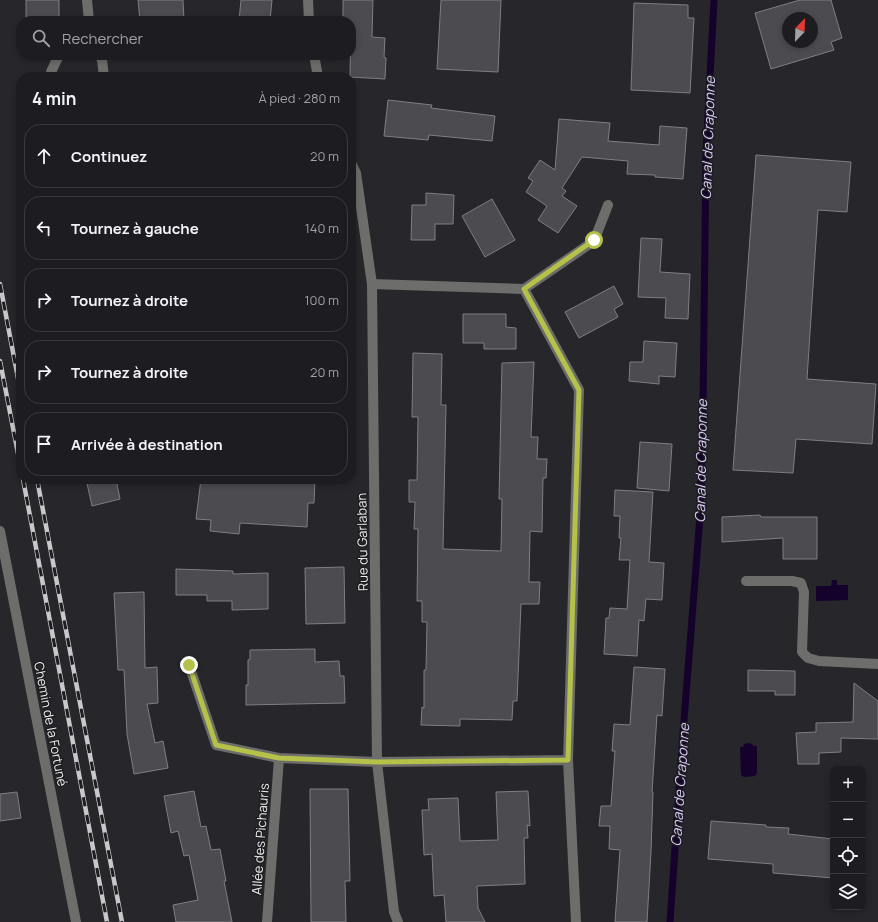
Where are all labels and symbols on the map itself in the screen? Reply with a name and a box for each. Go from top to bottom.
north arrow [782,12,818,48]
water label: Canal de Craponne [696,75,719,200]
route start [585,231,603,249]
water label: Canal de Craponne [690,398,711,523]
street label: Rue du Garlaban [352,493,372,591]
route end [180,656,198,674]
street label: Chemin de la Fortuné [30,660,72,788]
water label: Canal de Craponne [666,722,693,847]
street label: Allée des Pichauris [247,782,273,896]

